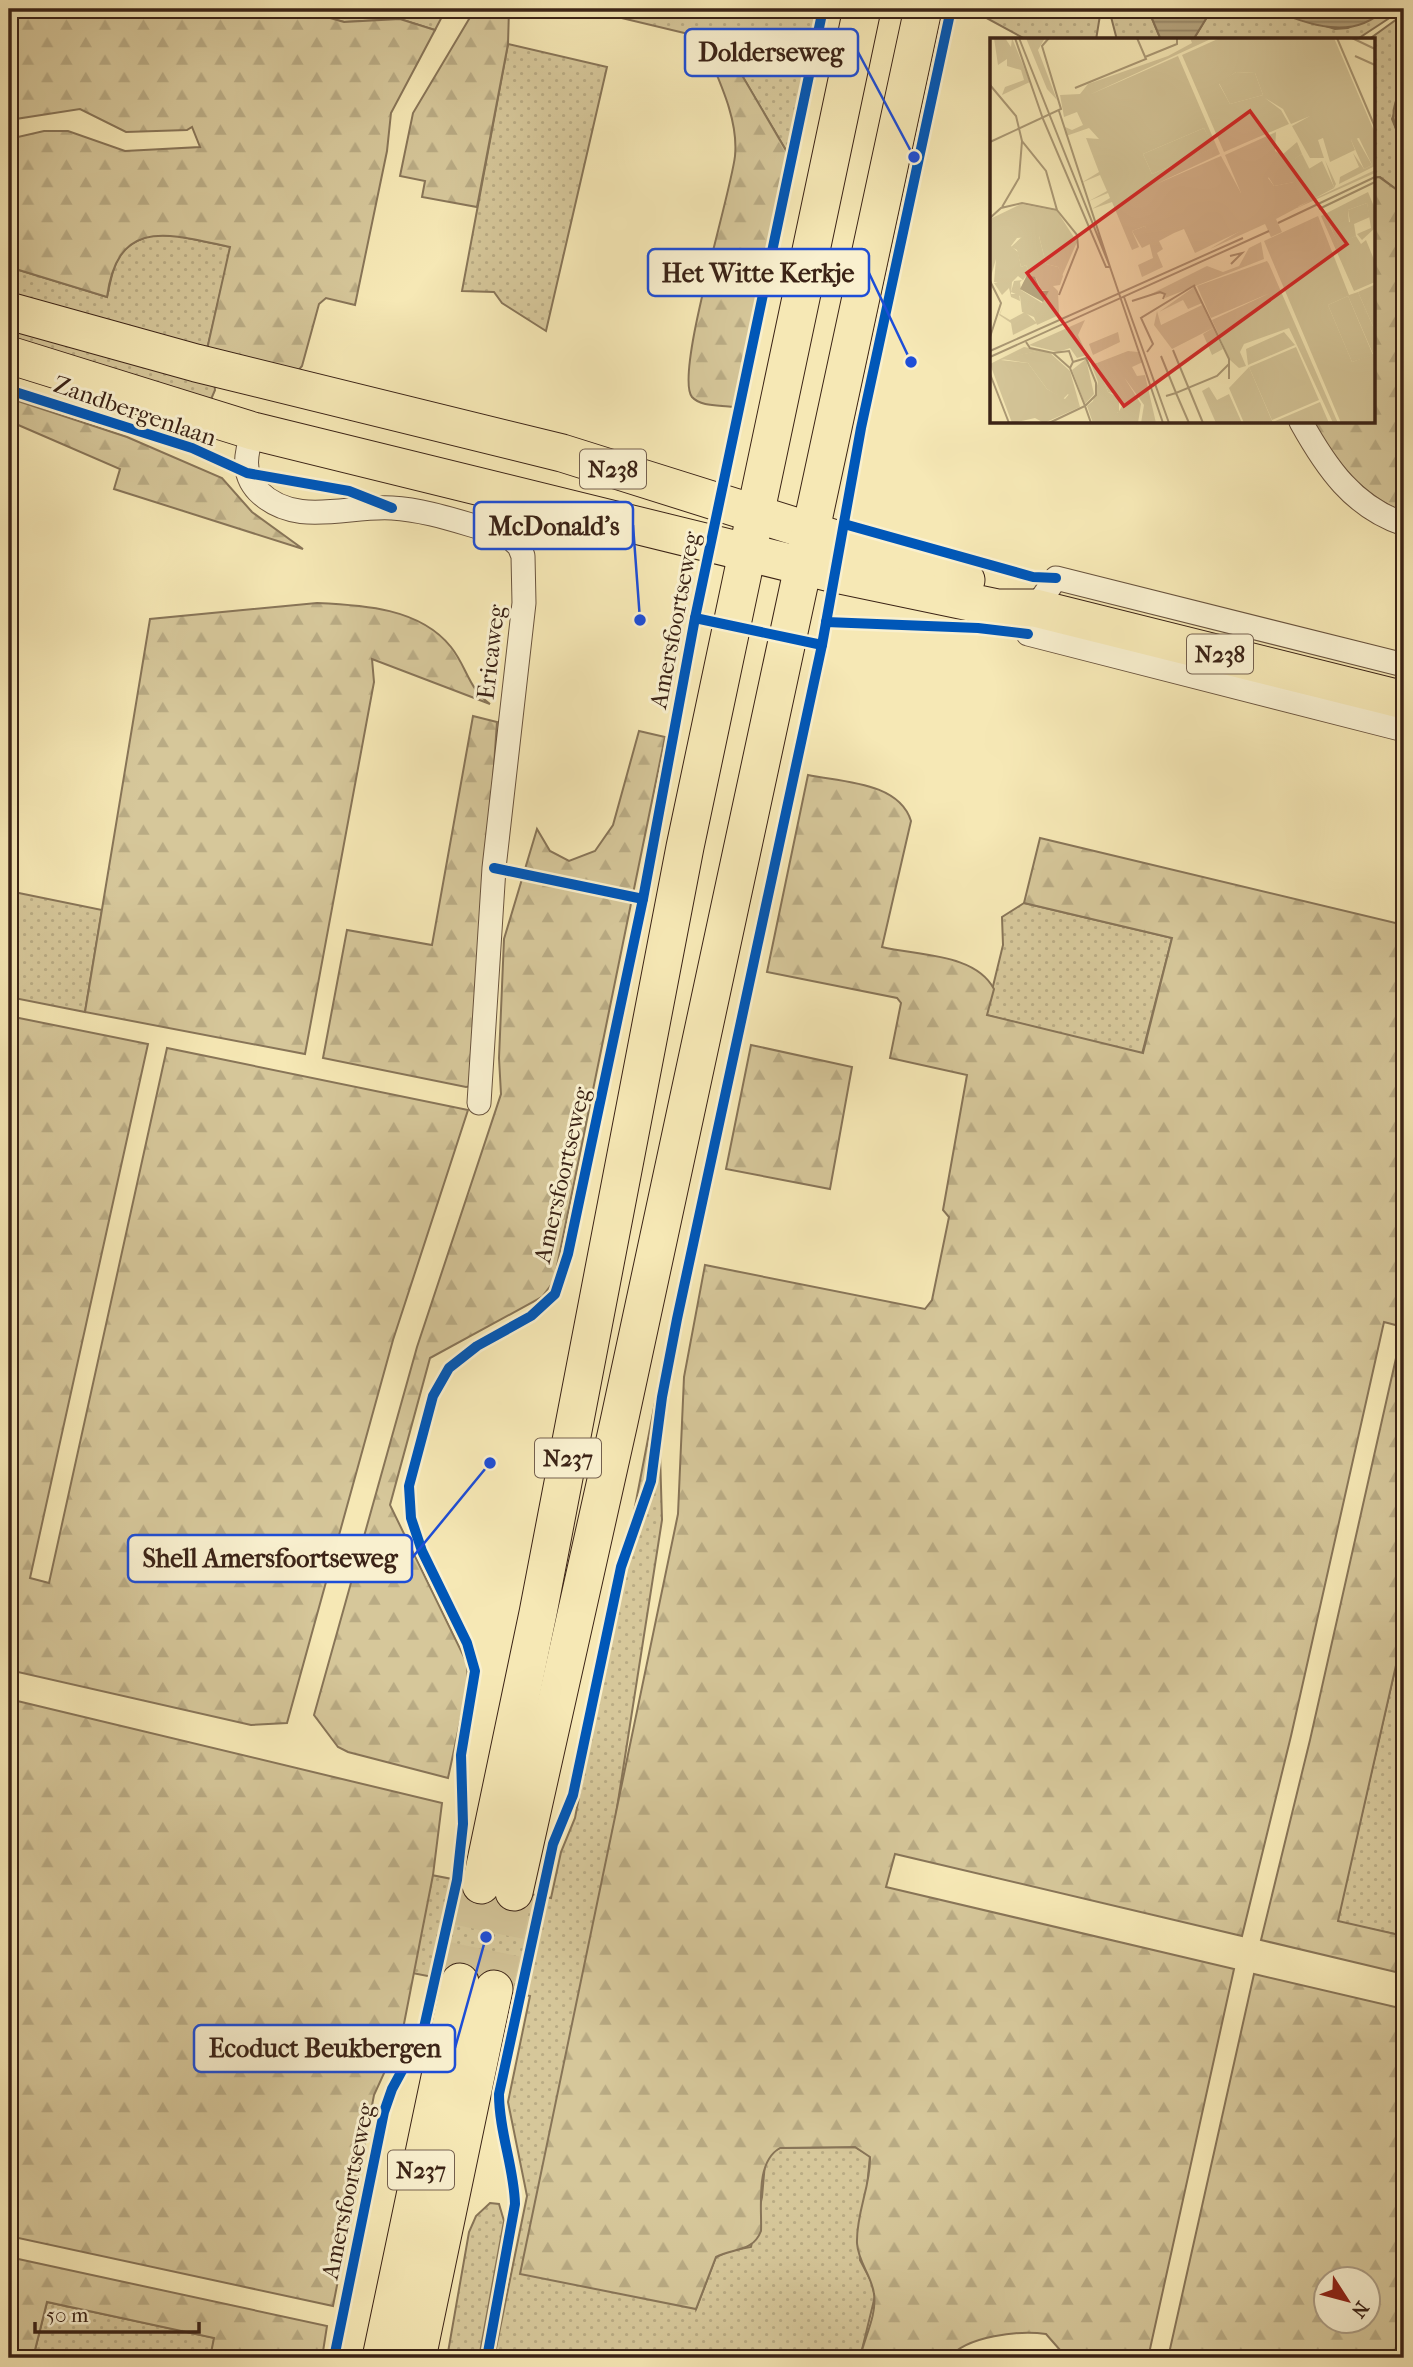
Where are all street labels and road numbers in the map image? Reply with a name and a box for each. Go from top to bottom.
street label: Zandbergenlaan [50,370,220,452]
road number: N238 [580,449,646,489]
street label: Amersfoortseweg [644,528,706,712]
street label: Ericaweg [471,602,511,701]
road number: N238 [1187,634,1253,674]
street label: Amersfoortseweg [528,1083,596,1267]
road number: N237 [535,1438,601,1478]
street label: Amersfoortseweg [315,2099,381,2283]
road number: N237 [388,2150,454,2190]

